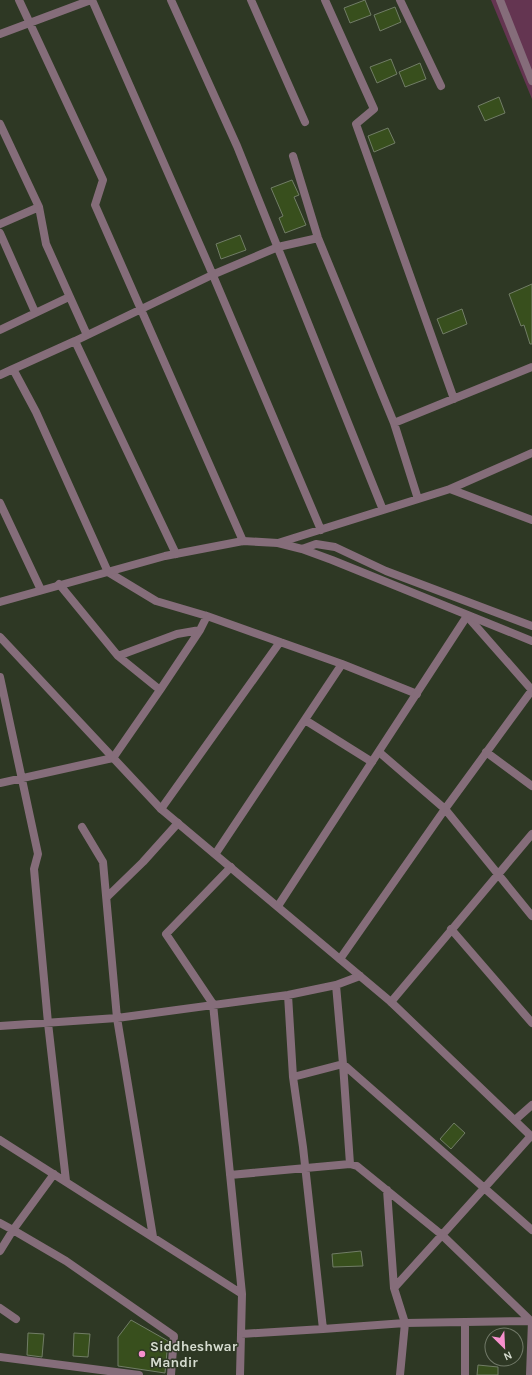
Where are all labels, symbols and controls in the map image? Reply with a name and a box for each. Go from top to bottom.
north arrow [484,1327,524,1367]
place label: Siddheshwar Mandir [150,1338,238,1371]
text: N [502,1348,514,1363]
marker: Siddheshwar Mandir [137,1349,147,1359]

